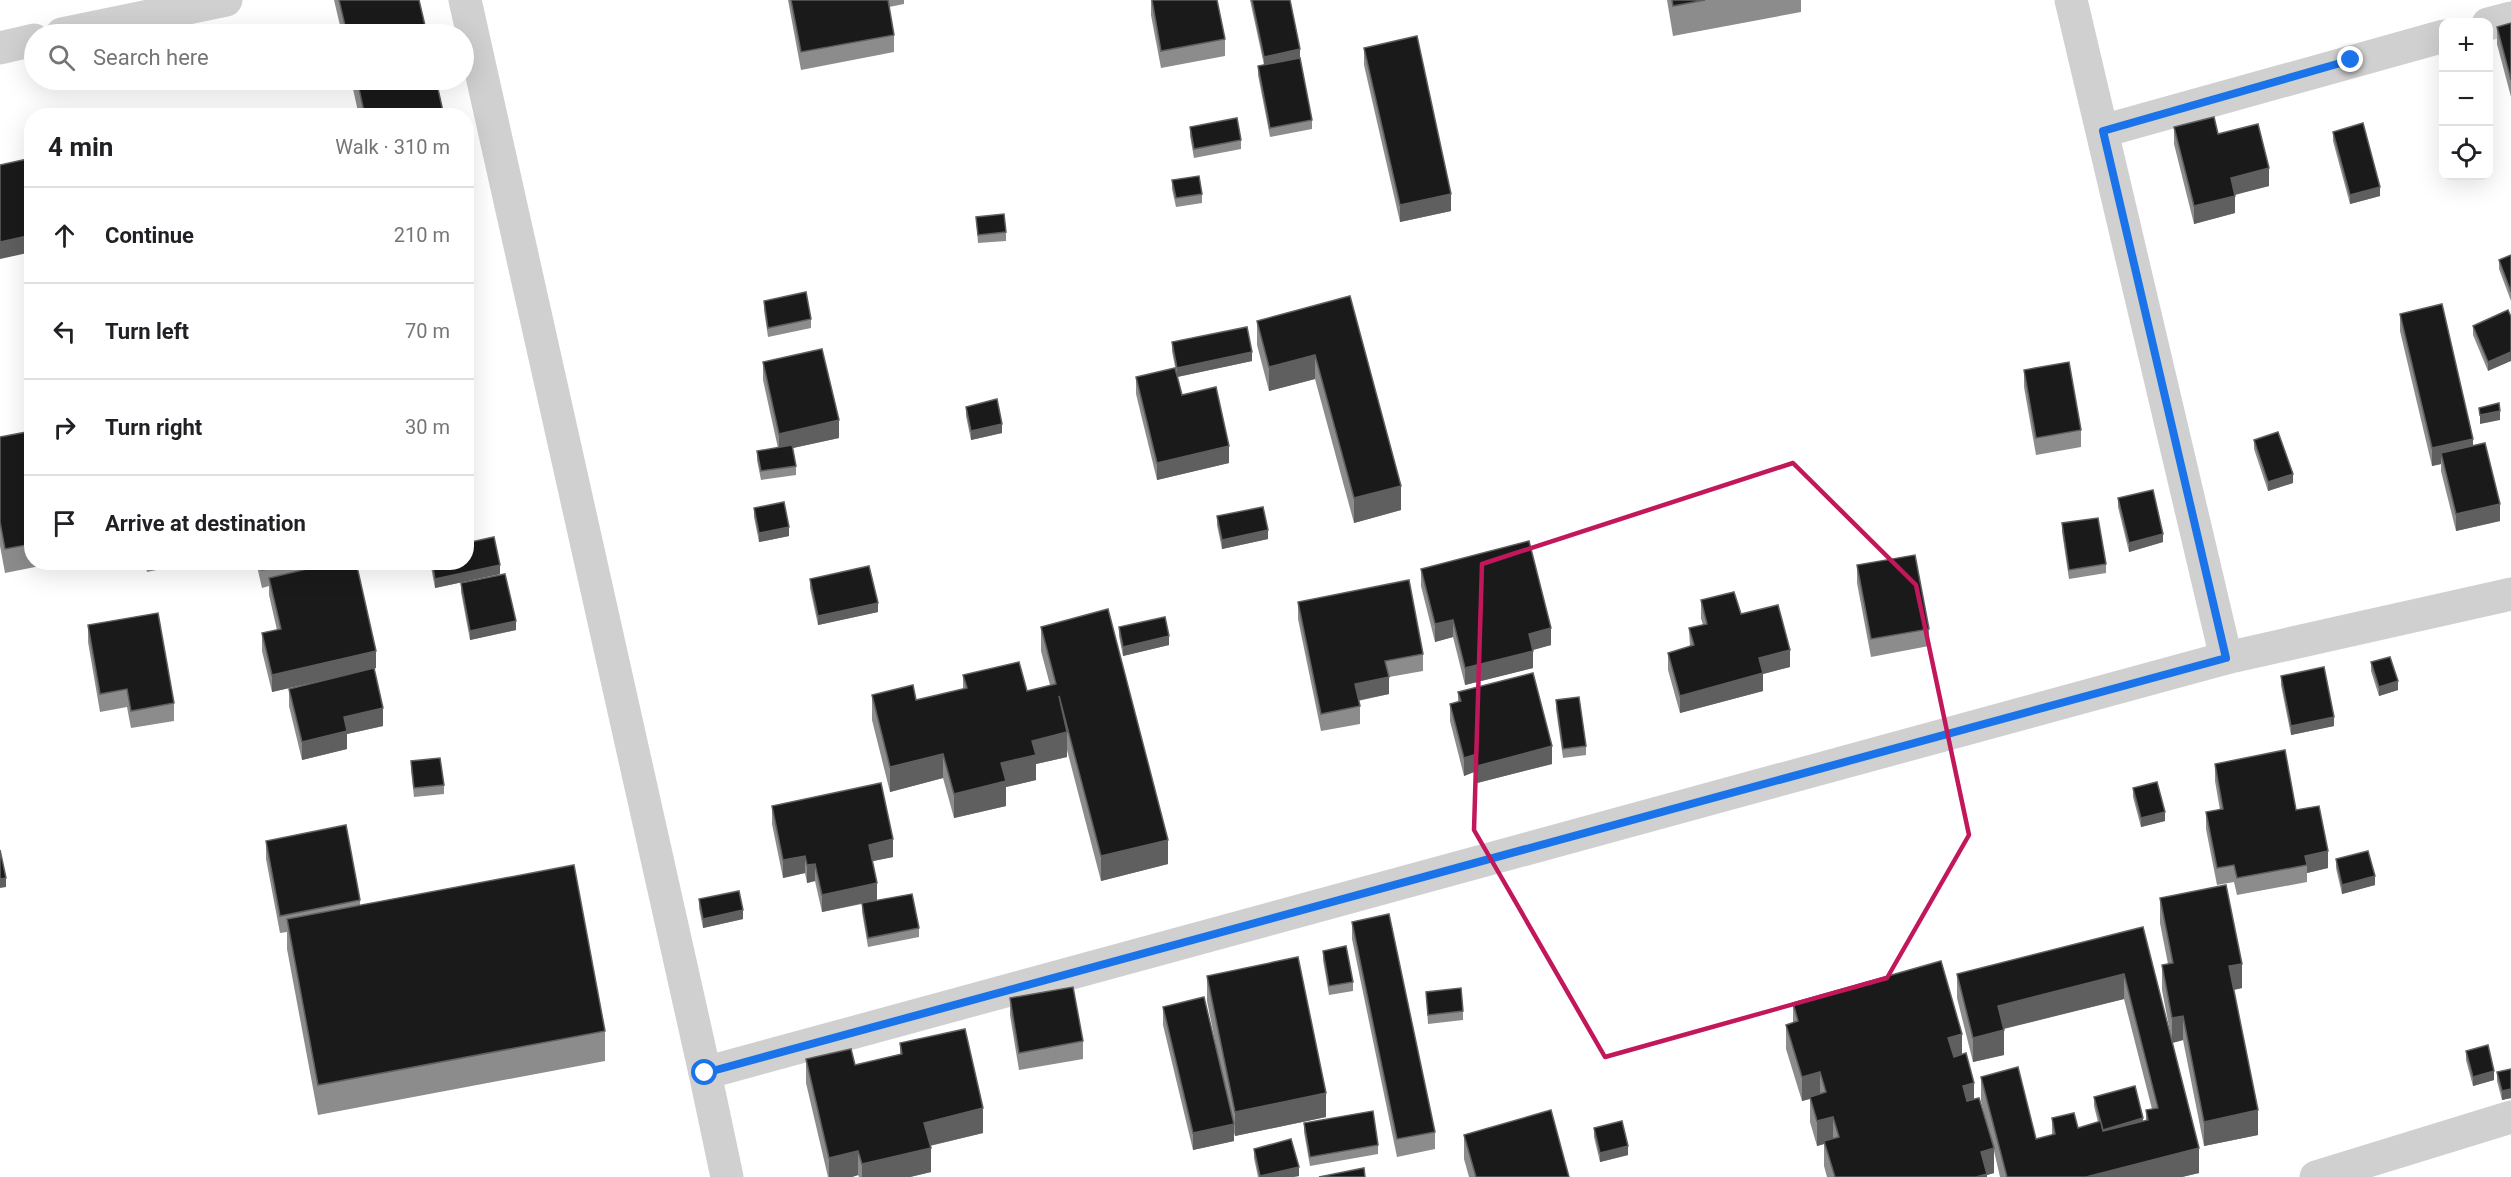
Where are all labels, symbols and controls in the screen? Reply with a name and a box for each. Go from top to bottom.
map controls [2439,18,2493,180]
button: + [2439,18,2493,72]
search box [24,24,474,90]
icon: search [45,41,78,74]
text: Search here [93,45,209,70]
route end [2337,46,2363,72]
button: − [2439,72,2493,126]
button: locate [2439,126,2493,180]
text: 4 min [48,132,113,162]
text: Walk · 310 m [335,135,450,159]
icon: ahead [48,219,81,252]
text: Continue [105,223,194,248]
text: 210 m [394,223,450,247]
icon: left [48,315,81,348]
text: Turn left [105,319,189,344]
text: 70 m [405,319,450,343]
icon: right [48,411,81,444]
text: Turn right [105,415,202,440]
text: 30 m [405,415,450,439]
icon: arrive [48,507,81,540]
text: Arrive at destination [105,511,306,536]
route start [691,1059,717,1085]

